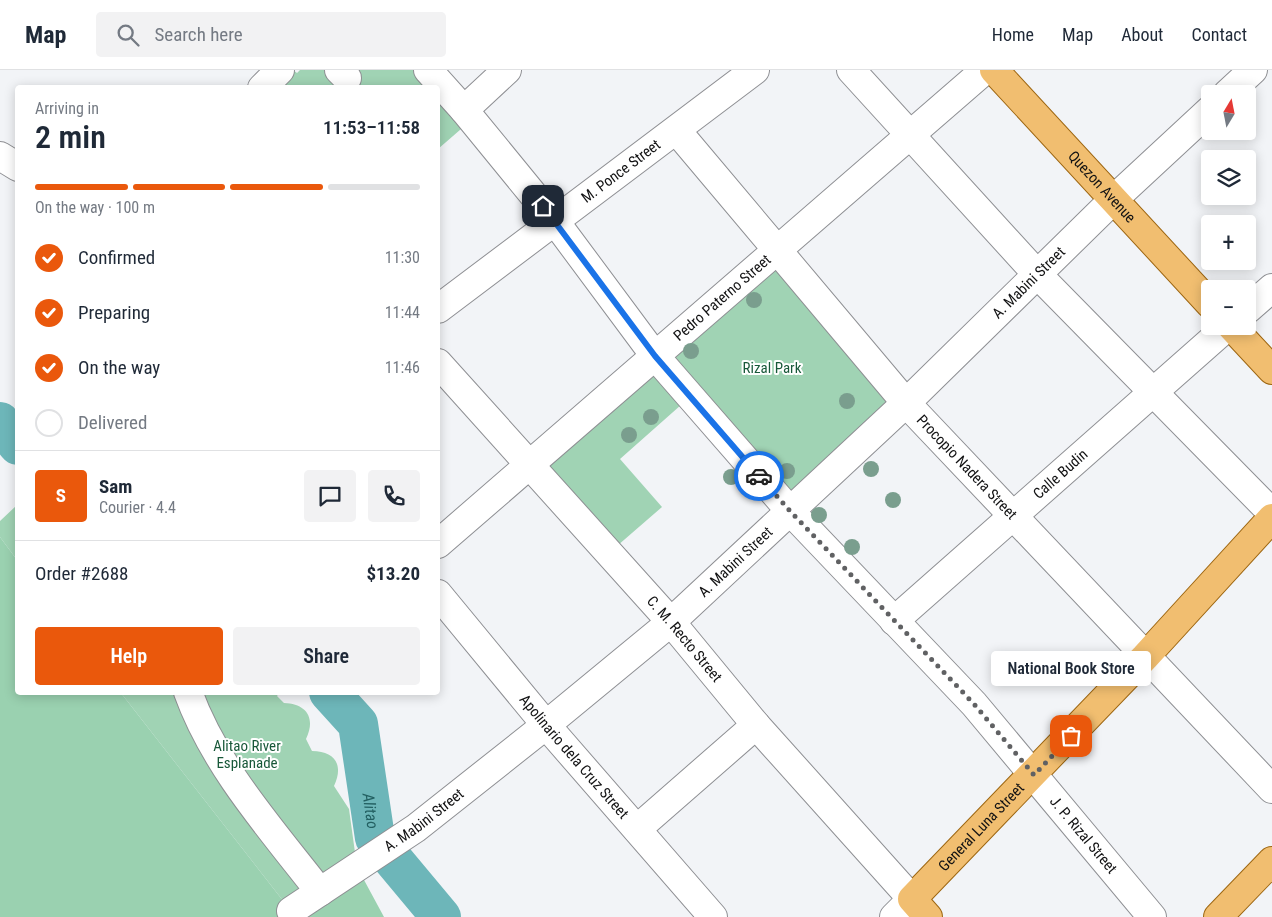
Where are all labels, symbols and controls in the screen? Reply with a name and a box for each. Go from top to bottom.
search box [96,12,446,57]
text: Map [25,21,66,49]
icon: search [114,21,142,49]
text: Search here [154,23,243,46]
text: Home [992,24,1034,45]
text: Map [1062,24,1093,45]
text: About [1121,24,1163,45]
text: Contact [1191,24,1247,45]
north arrow [1201,85,1256,140]
map controls [1201,85,1256,335]
text: Arriving in [35,99,99,118]
text: 11:53–11:58 [323,116,420,139]
text: 2 min [35,118,106,156]
street label: M. Ponce Street [578,136,664,207]
street label: Quezon Avenue [1064,147,1139,226]
button: layers [1201,150,1256,205]
pin [522,185,564,227]
icon: home [529,192,557,220]
text: On the way · 100 m [35,198,155,217]
button: + [1201,215,1256,270]
street label: A. Mabini Street [989,243,1069,322]
icon: check [35,244,63,272]
text: Confirmed [78,246,155,269]
text: 11:30 [385,248,420,267]
street label: Pedro Paterno Street [670,251,775,345]
button: − [1201,280,1256,335]
icon: check [35,299,63,327]
text: Preparing [78,301,150,324]
text: 11:44 [385,303,420,322]
icon: check [35,354,63,382]
text: On the way [78,356,160,379]
text: 11:46 [385,358,420,377]
park label: Rizal Park [743,359,802,377]
text: Delivered [78,411,147,434]
street label: Procopio Nadera Street [913,411,1021,523]
street label: Calle Budin [1029,445,1091,503]
courier [734,451,784,501]
icon: car [745,462,773,490]
button: chat [304,470,356,522]
button: phone [368,470,420,522]
text: Sam [99,475,132,498]
text: S [56,484,66,507]
text: Courier · 4.4 [99,498,176,517]
street label: A. Mabini Street [695,523,776,601]
text: Order #2688 [35,562,128,585]
text: $13.20 [366,562,420,585]
street label: C. M. Recto Street [643,592,726,686]
button: Help [35,627,223,685]
button: Share [233,627,420,685]
callout: National Book Store [991,651,1151,686]
text: National Book Store [1007,659,1135,678]
street label: Apolinario dela Cruz Street [516,691,632,822]
pin [1050,715,1092,757]
icon: bag [1057,722,1085,750]
park label: Alitao River Esplanade [213,737,281,772]
street label: General Luna Street [935,779,1028,875]
street label: A. Mabini Street [381,785,467,856]
water label: Alitao [359,791,383,830]
street label: J. P. Rizal Street [1046,792,1121,877]

